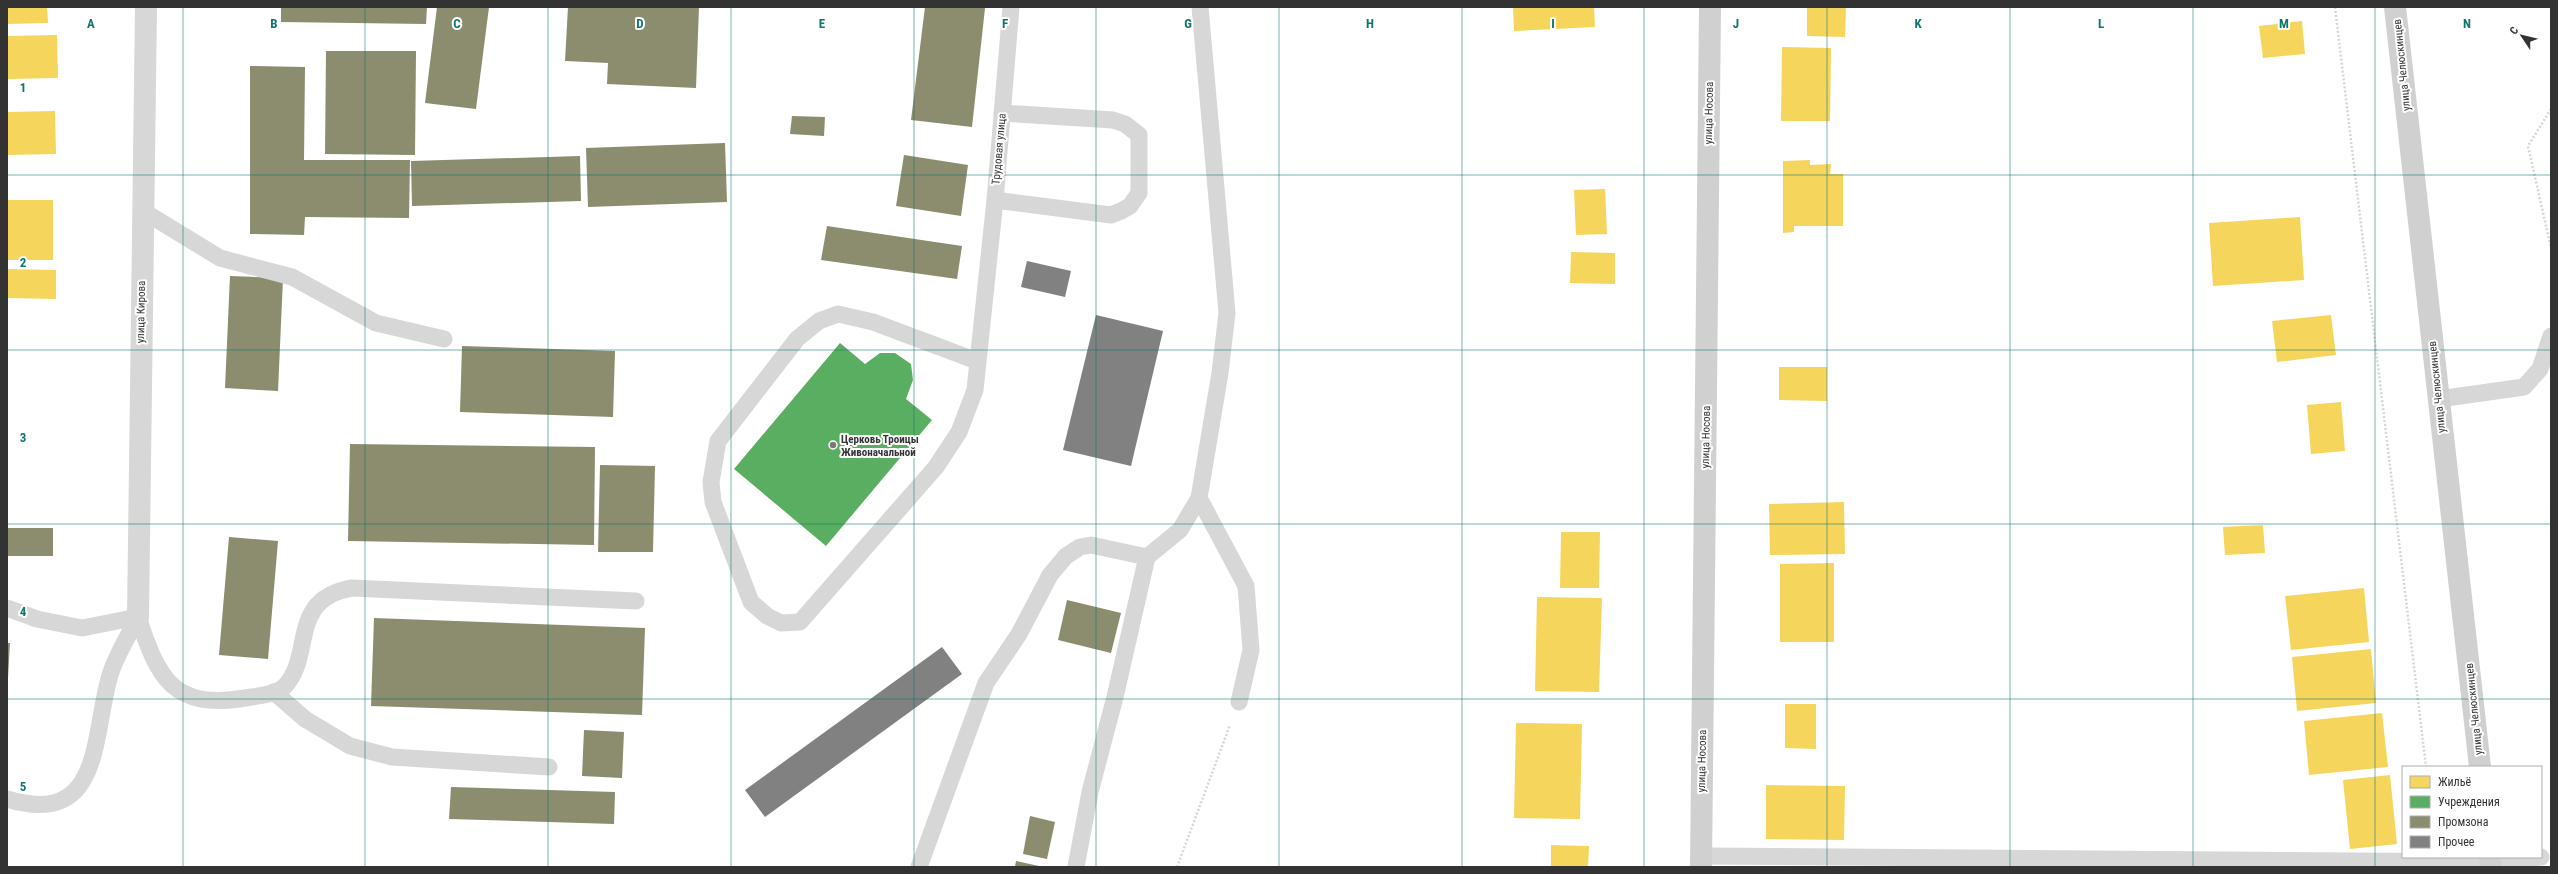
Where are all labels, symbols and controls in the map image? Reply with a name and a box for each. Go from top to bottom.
text: A [87,16,95,31]
text: B [270,16,278,31]
text: C [453,16,461,31]
text: D [636,16,644,31]
text: E [819,16,826,31]
text: F [1002,16,1008,31]
text: G [1184,16,1192,31]
text: H [1366,16,1374,31]
text: I [1551,16,1555,31]
text: J [1733,16,1739,31]
text: K [1914,16,1922,31]
text: L [2098,16,2104,31]
text: M [2279,16,2289,31]
text: N [2463,16,2471,31]
north arrow [2502,16,2542,56]
street label: улица Челюскинцев [2391,18,2413,112]
text: С [2507,24,2521,37]
text: 1 [20,80,26,95]
street label: улица Носова [1702,81,1716,145]
street label: Трудовая улица [989,113,1009,185]
text: 2 [20,255,27,270]
street label: улица Кирова [134,281,148,343]
street label: улица Челюскинцев [2426,340,2448,434]
street label: улица Носова [1699,405,1713,469]
text: 3 [20,430,26,445]
place label: Церковь Троицы Живоначальной [841,433,919,459]
marker: Церковь Троицы Живоначальной [828,440,838,450]
text: 4 [20,604,27,619]
street label: улица Челюскинцев [2463,662,2485,756]
street label: улица Носова [1695,729,1709,793]
legend [2402,766,2542,858]
text: Жильё [2438,775,2471,789]
text: 5 [20,779,27,794]
text: Учреждения [2438,795,2500,809]
text: Промзона [2438,815,2489,829]
text: Прочее [2438,835,2475,849]

